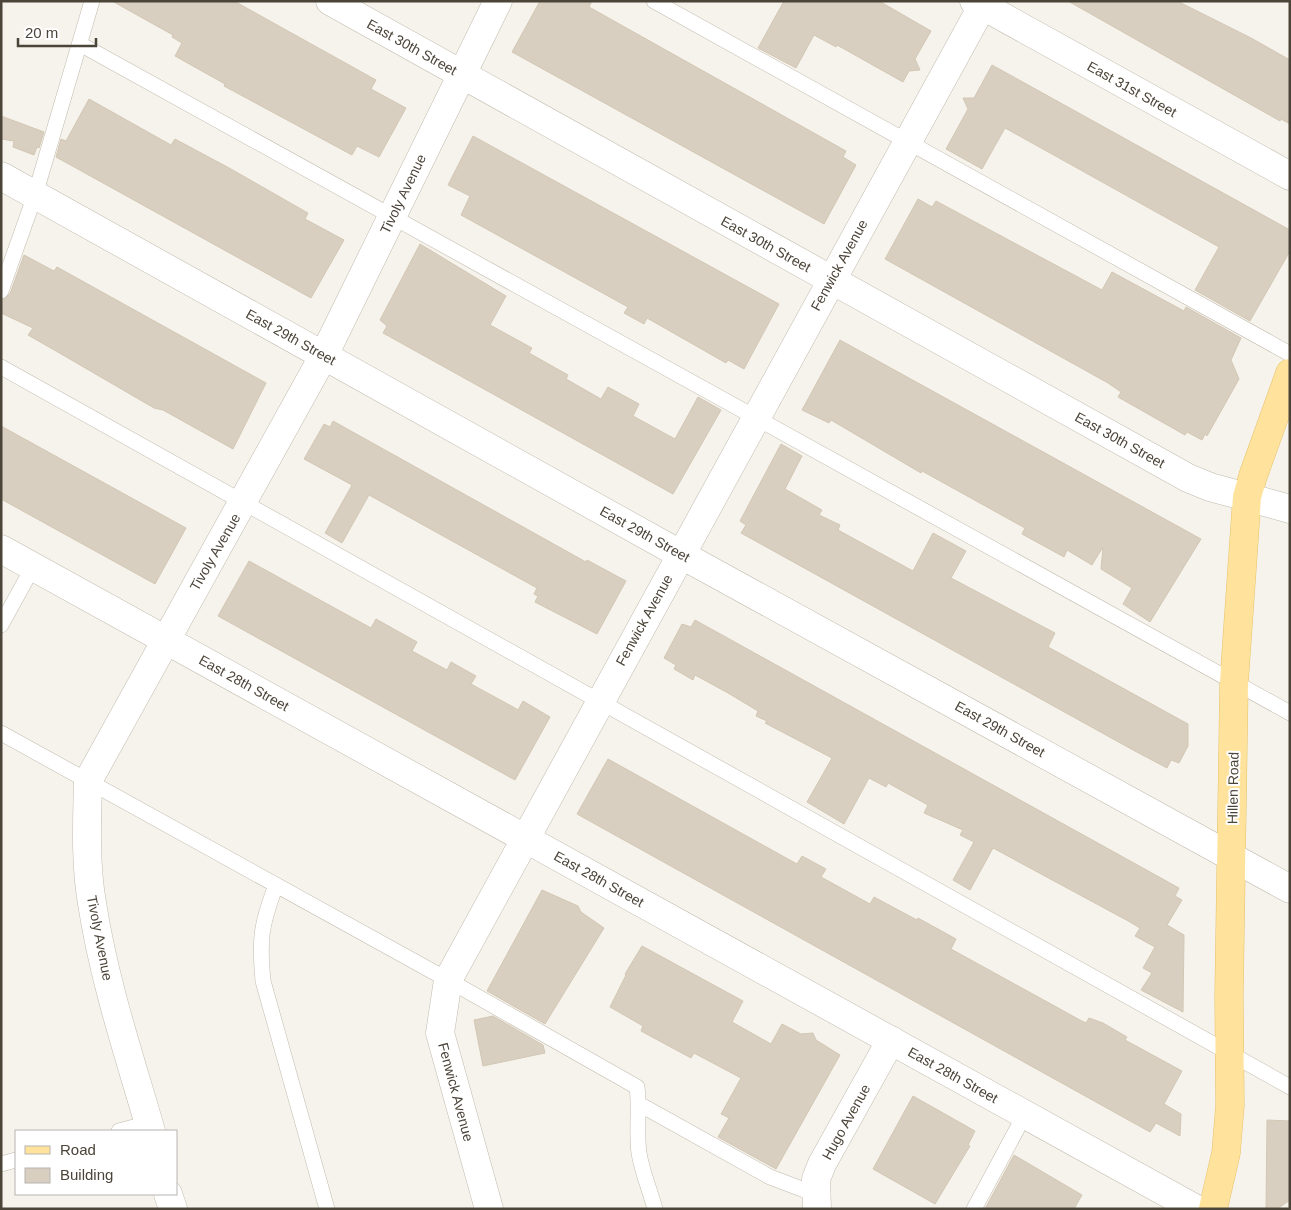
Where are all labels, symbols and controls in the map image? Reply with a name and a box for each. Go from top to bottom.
scale bar [18,15,95,47]
street label: East 30th Street [364,16,460,78]
text: 20 m [25,24,58,41]
street label: East 31st Street [1085,58,1180,120]
street label: Tivoly Avenue [377,151,429,236]
street label: East 30th Street [718,213,814,275]
street label: Fenwick Avenue [807,216,871,313]
street label: East 29th Street [243,306,339,368]
street label: East 30th Street [1072,409,1168,471]
street label: East 29th Street [597,503,693,565]
street label: Tivoly Avenue [186,510,244,593]
street label: Fenwick Avenue [612,571,676,668]
street label: East 28th Street [196,652,292,714]
street label: East 29th Street [952,698,1048,760]
street label: Hillen Road [1224,752,1242,824]
street label: East 28th Street [551,848,647,910]
street label: Tivoly Avenue [84,894,116,982]
street label: Fenwick Avenue [435,1041,477,1143]
street label: East 28th Street [905,1044,1001,1106]
street label: Hugo Avenue [819,1081,873,1163]
legend [15,1130,178,1195]
text: Road [60,1141,96,1158]
text: Building [60,1166,113,1183]

